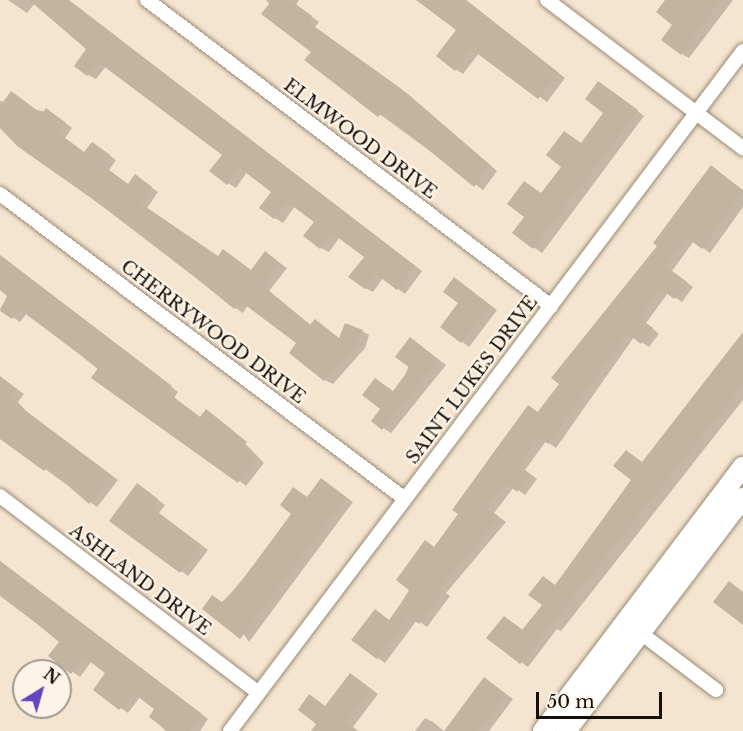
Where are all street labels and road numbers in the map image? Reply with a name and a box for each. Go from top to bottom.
street label: ELMWOOD DRIVE [279,74,441,204]
street label: CHERRYWOOD DRIVE [117,256,309,408]
street label: SAINT LUKES DRIVE [402,292,542,468]
street label: ASHLAND DRIVE [65,520,215,640]

